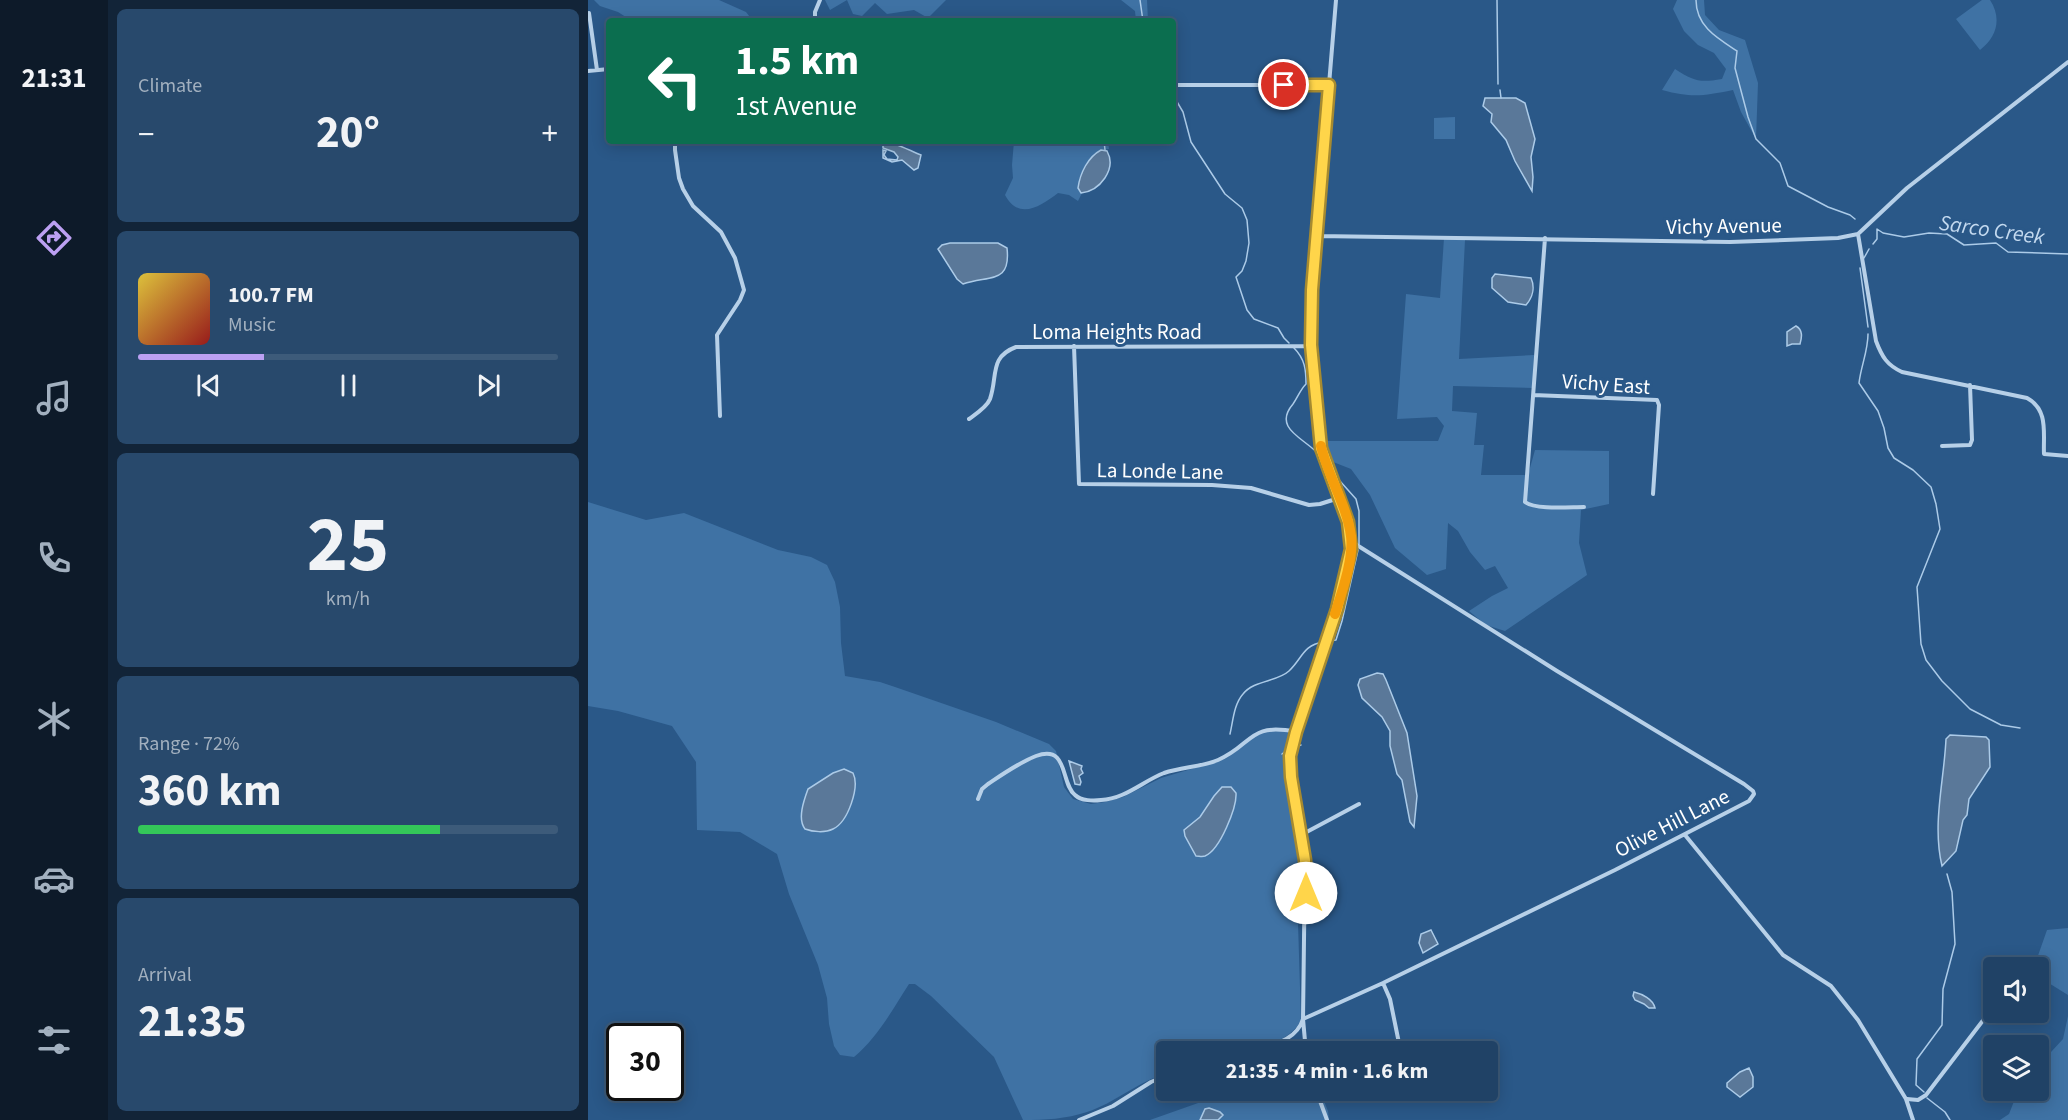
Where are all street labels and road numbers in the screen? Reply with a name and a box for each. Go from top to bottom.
street label: Vichy Avenue [1666,210,1782,242]
street label: Loma Heights Road [1032,317,1202,347]
street label: Vichy East [1561,366,1651,402]
street label: La Londe Lane [1096,455,1224,487]
street label: Olive Hill Lane [1609,781,1735,865]

